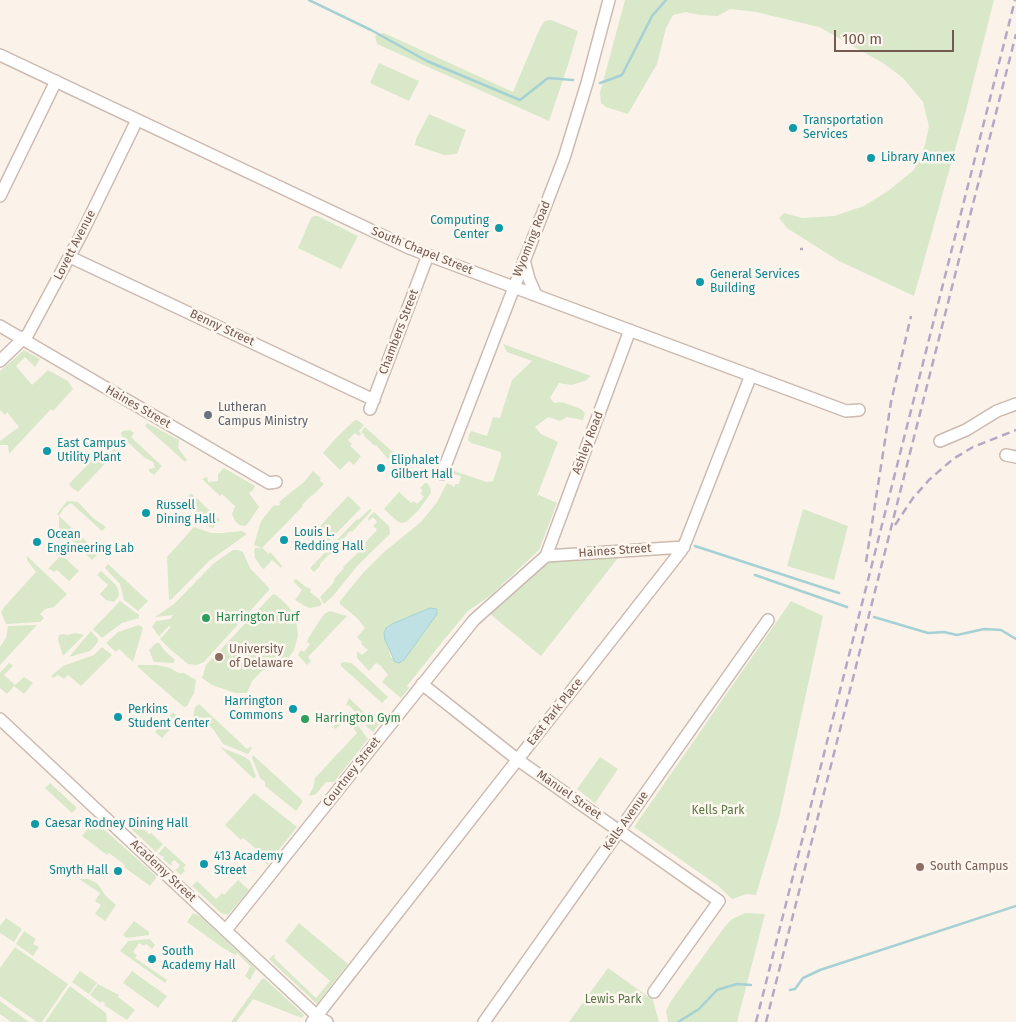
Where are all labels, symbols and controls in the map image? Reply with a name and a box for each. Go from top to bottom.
scale bar [836,20,956,52]
text: 100 m [842,30,882,48]
place label: Transportation Services [803,114,884,142]
marker: Transportation Services [787,122,799,134]
place label: Library Annex [881,151,955,165]
marker: Library Annex [865,152,877,164]
street label: Wyoming Road [510,199,554,279]
street label: Lovett Avenue [51,208,99,282]
place label: Computing Center [430,214,489,242]
marker: Computing Center [493,222,505,234]
street label: South Chapel Street [369,224,475,278]
place label: General Services Building [710,268,800,296]
marker: General Services Building [694,276,706,288]
street label: Chambers Street [376,287,422,377]
street label: Benny Street [187,307,257,349]
street label: Haines Street [103,383,173,431]
place label: Lutheran Campus Ministry [218,401,308,429]
marker: Lutheran Campus Ministry [202,409,214,421]
street label: Ashley Road [569,410,607,476]
place label: East Campus Utility Plant [57,437,126,465]
marker: East Campus Utility Plant [41,445,53,457]
place label: Eliphalet Gilbert Hall [391,454,453,482]
marker: Eliphalet Gilbert Hall [375,462,387,474]
place label: Russell Dining Hall [156,499,216,527]
marker: Russell Dining Hall [140,507,152,519]
place label: Louis L. Redding Hall [294,526,363,554]
place label: Ocean Engineering Lab [47,528,134,556]
marker: Louis L. Redding Hall [278,534,290,546]
marker: Ocean Engineering Lab [31,536,43,548]
street label: Haines Street [578,541,652,561]
place label: Harrington Turf [216,611,299,625]
marker: Harrington Turf [200,612,212,624]
place label: University of Delaware [229,643,293,671]
marker: University of Delaware [213,651,225,663]
street label: East Park Place [524,675,586,749]
place label: Harrington Commons [224,695,283,723]
place label: Perkins Student Center [128,703,209,731]
marker: Harrington Commons [287,703,299,715]
marker: Perkins Student Center [112,711,124,723]
place label: Harrington Gym [315,712,401,726]
marker: Harrington Gym [299,713,311,725]
street label: Courtney Street [320,734,384,810]
street label: Manuel Street [534,767,604,823]
street label: Kells Avenue [600,789,652,853]
park label: Kells Park [692,804,744,818]
place label: Caesar Rodney Dining Hall [45,817,188,831]
marker: Caesar Rodney Dining Hall [29,818,41,830]
street label: Academy Street [127,837,199,905]
place label: 413 Academy Street [214,850,283,878]
marker: 413 Academy Street [198,858,210,870]
place label: South Campus [930,860,1008,874]
marker: South Campus [914,861,926,873]
place label: Smyth Hall [49,864,108,878]
marker: Smyth Hall [112,865,124,877]
place label: South Academy Hall [162,945,236,973]
marker: South Academy Hall [146,953,158,965]
park label: Lewis Park [585,993,641,1007]

